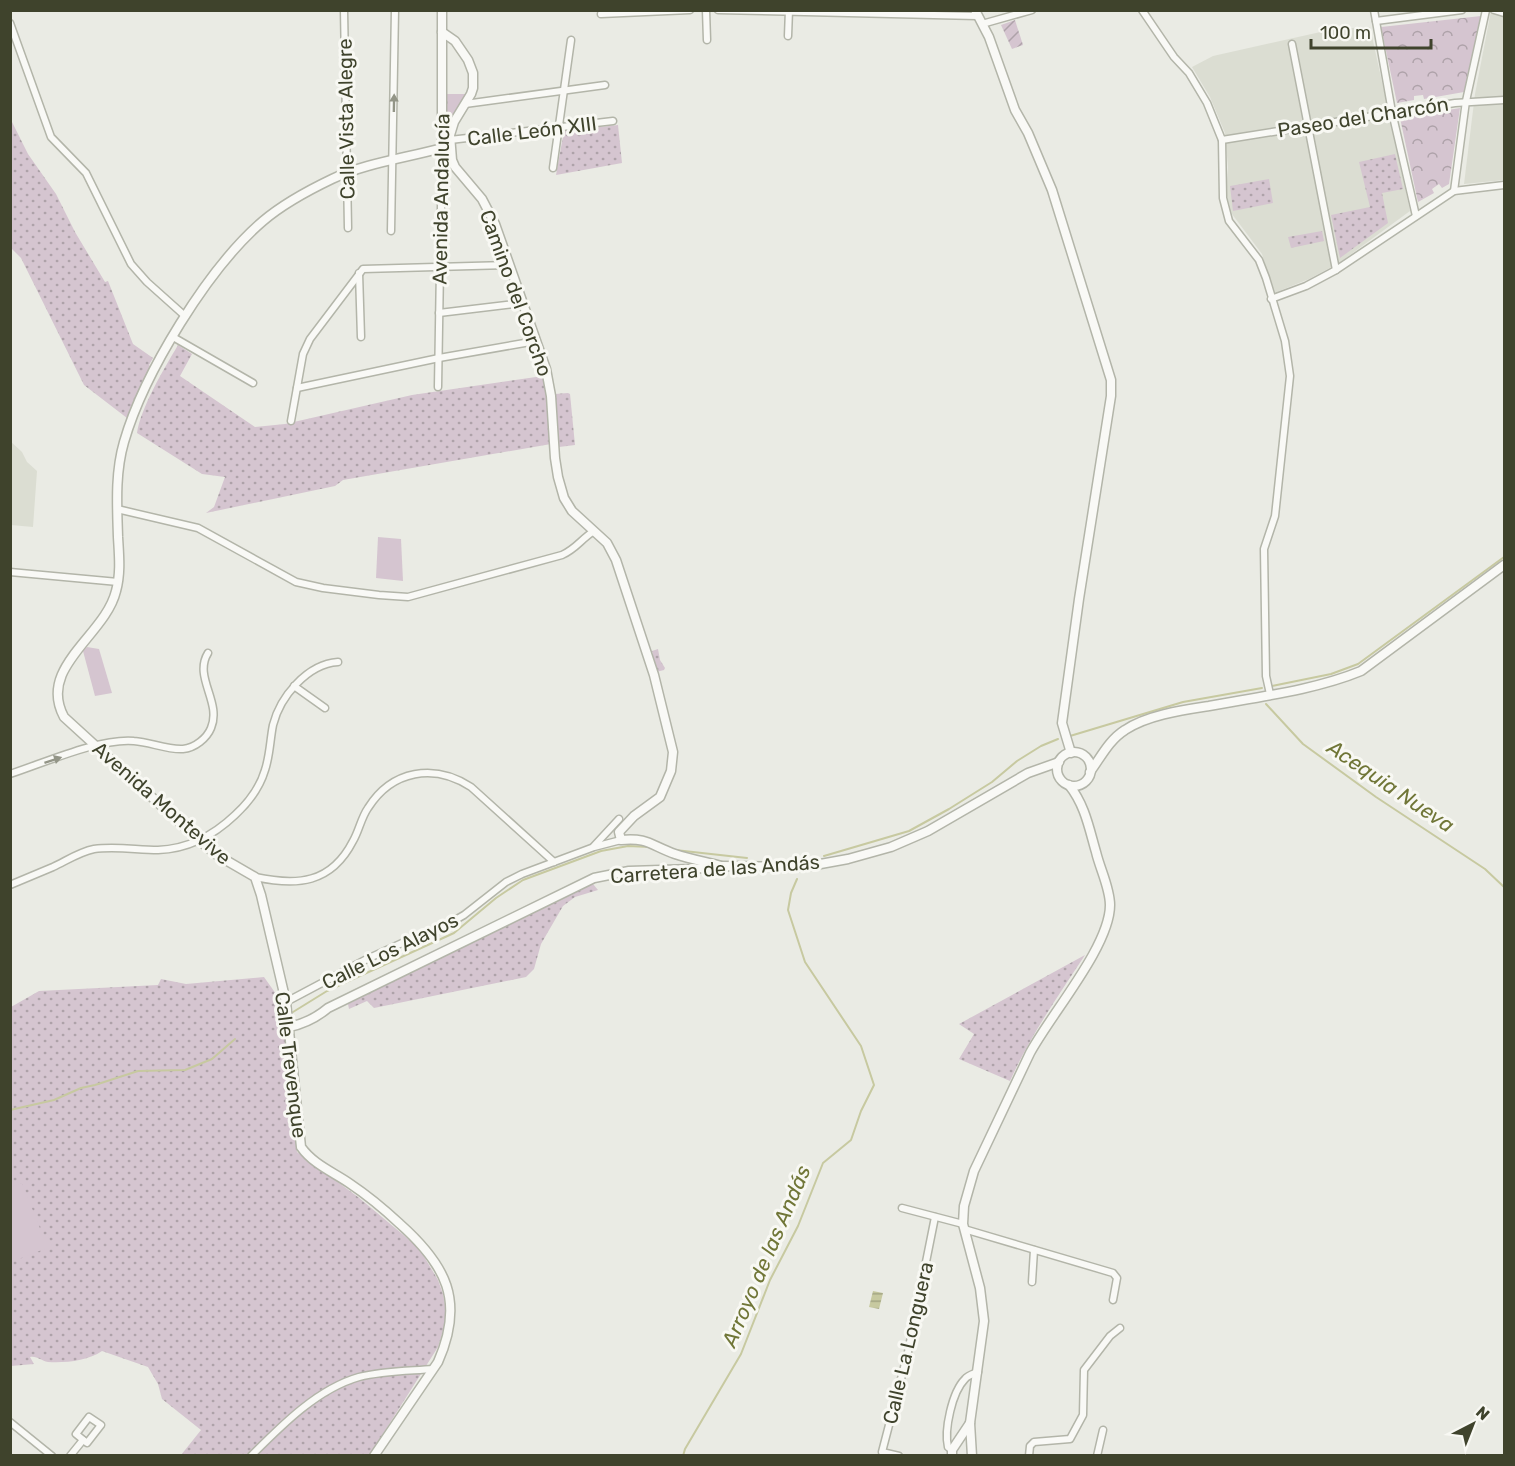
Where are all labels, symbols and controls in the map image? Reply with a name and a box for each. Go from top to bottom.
scale bar [1311,12,1431,50]
text: 100 m [1320,22,1371,44]
street label: Calle Vista Alegre [333,38,359,200]
street label: Paseo del Charcón [1276,92,1450,142]
one-way arrow [389,93,399,112]
street label: Calle León XIII [466,111,598,151]
street label: Avenida Andalucía [428,113,454,285]
street label: Camino del Corcho [475,207,557,379]
water label: Acequia Nueva [1322,734,1459,838]
street label: Avenida Montevive [88,736,236,870]
one-way arrow [44,755,62,764]
street label: Carretera de las Andás [609,850,821,888]
street label: Calle Los Alayos [318,908,462,994]
street label: Calle Trevenque [270,991,312,1139]
water label: Arroyo de las Andás [716,1161,816,1351]
street label: Calle La Longuera [878,1260,938,1426]
north arrow [1443,1394,1503,1454]
text: N [1472,1402,1493,1424]

